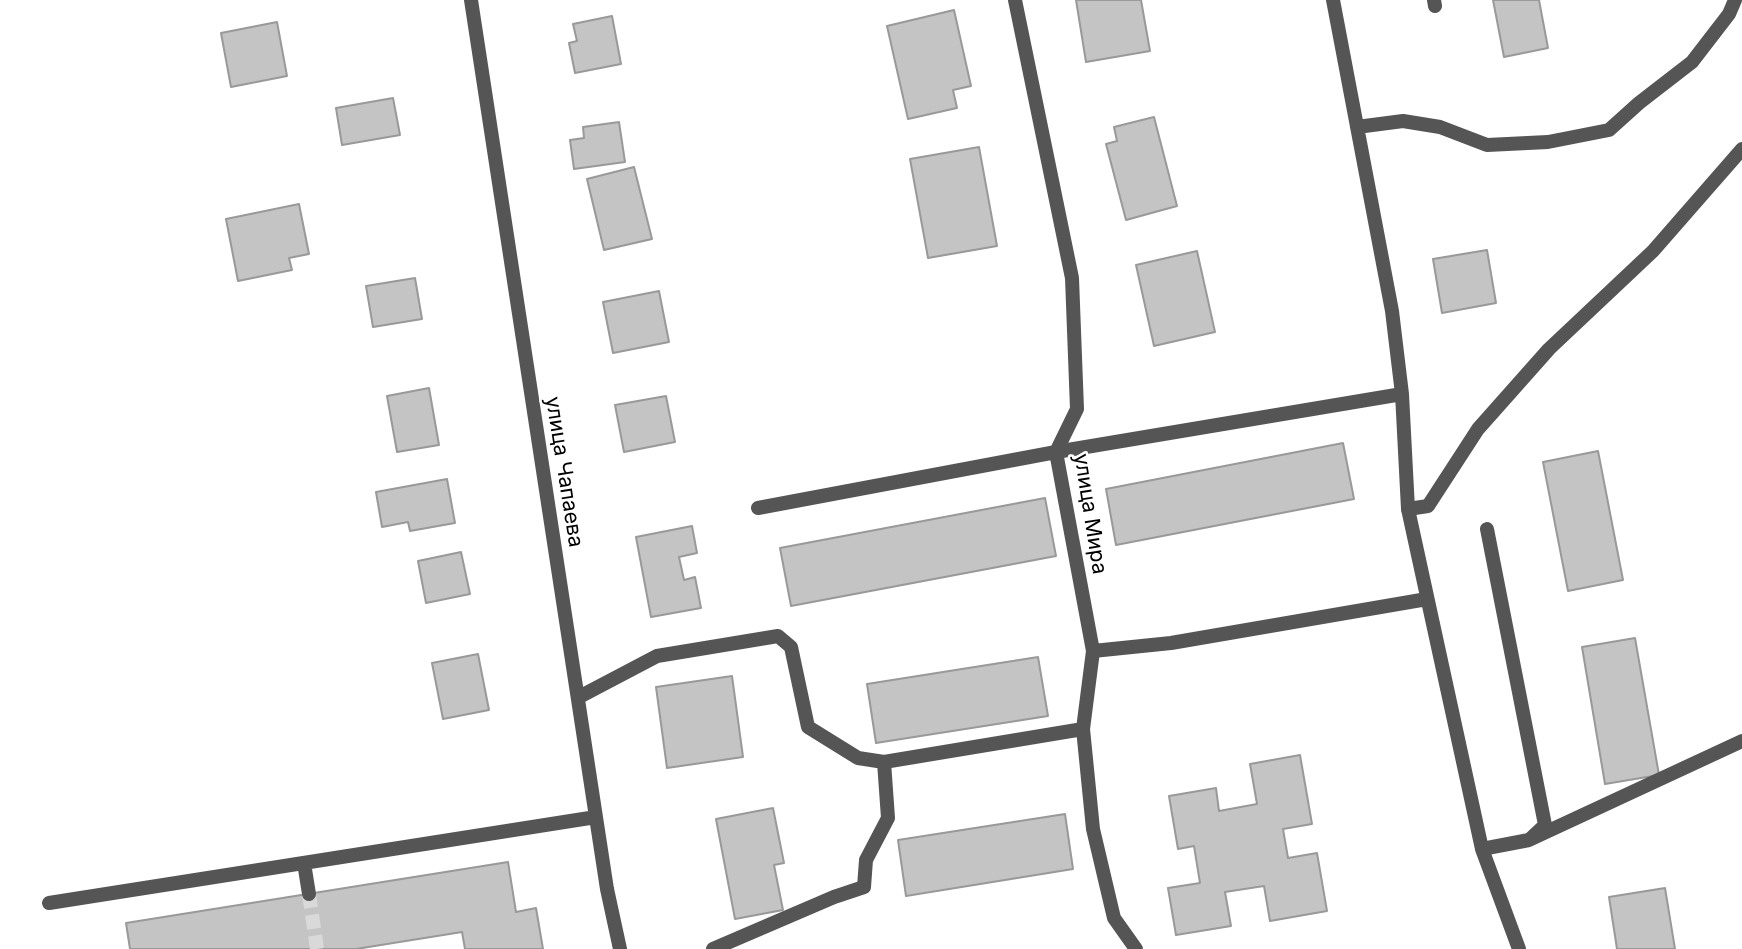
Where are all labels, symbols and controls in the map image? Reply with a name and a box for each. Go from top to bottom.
street label: улица Чапаева [540,395,588,549]
street label: улица Мира [1068,452,1112,576]

